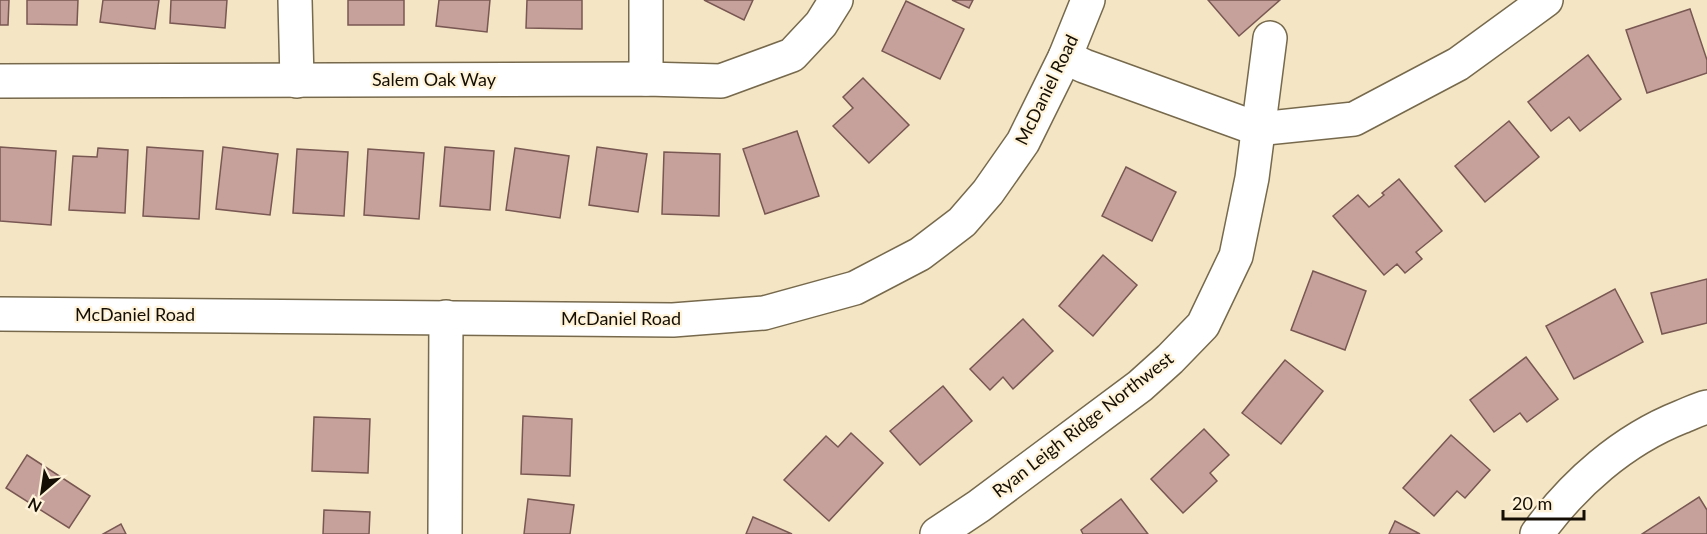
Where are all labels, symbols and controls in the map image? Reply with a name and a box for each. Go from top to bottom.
street label: McDaniel Road [1010,31,1082,148]
street label: Salem Oak Way [372,68,497,90]
street label: McDaniel Road [75,303,195,325]
street label: McDaniel Road [561,307,681,329]
street label: Ryan Leigh Ridge Northwest [988,346,1178,502]
north arrow [12,462,72,522]
scale bar [1503,483,1584,521]
text: 20 m [1512,492,1552,514]
text: N [24,494,44,517]

